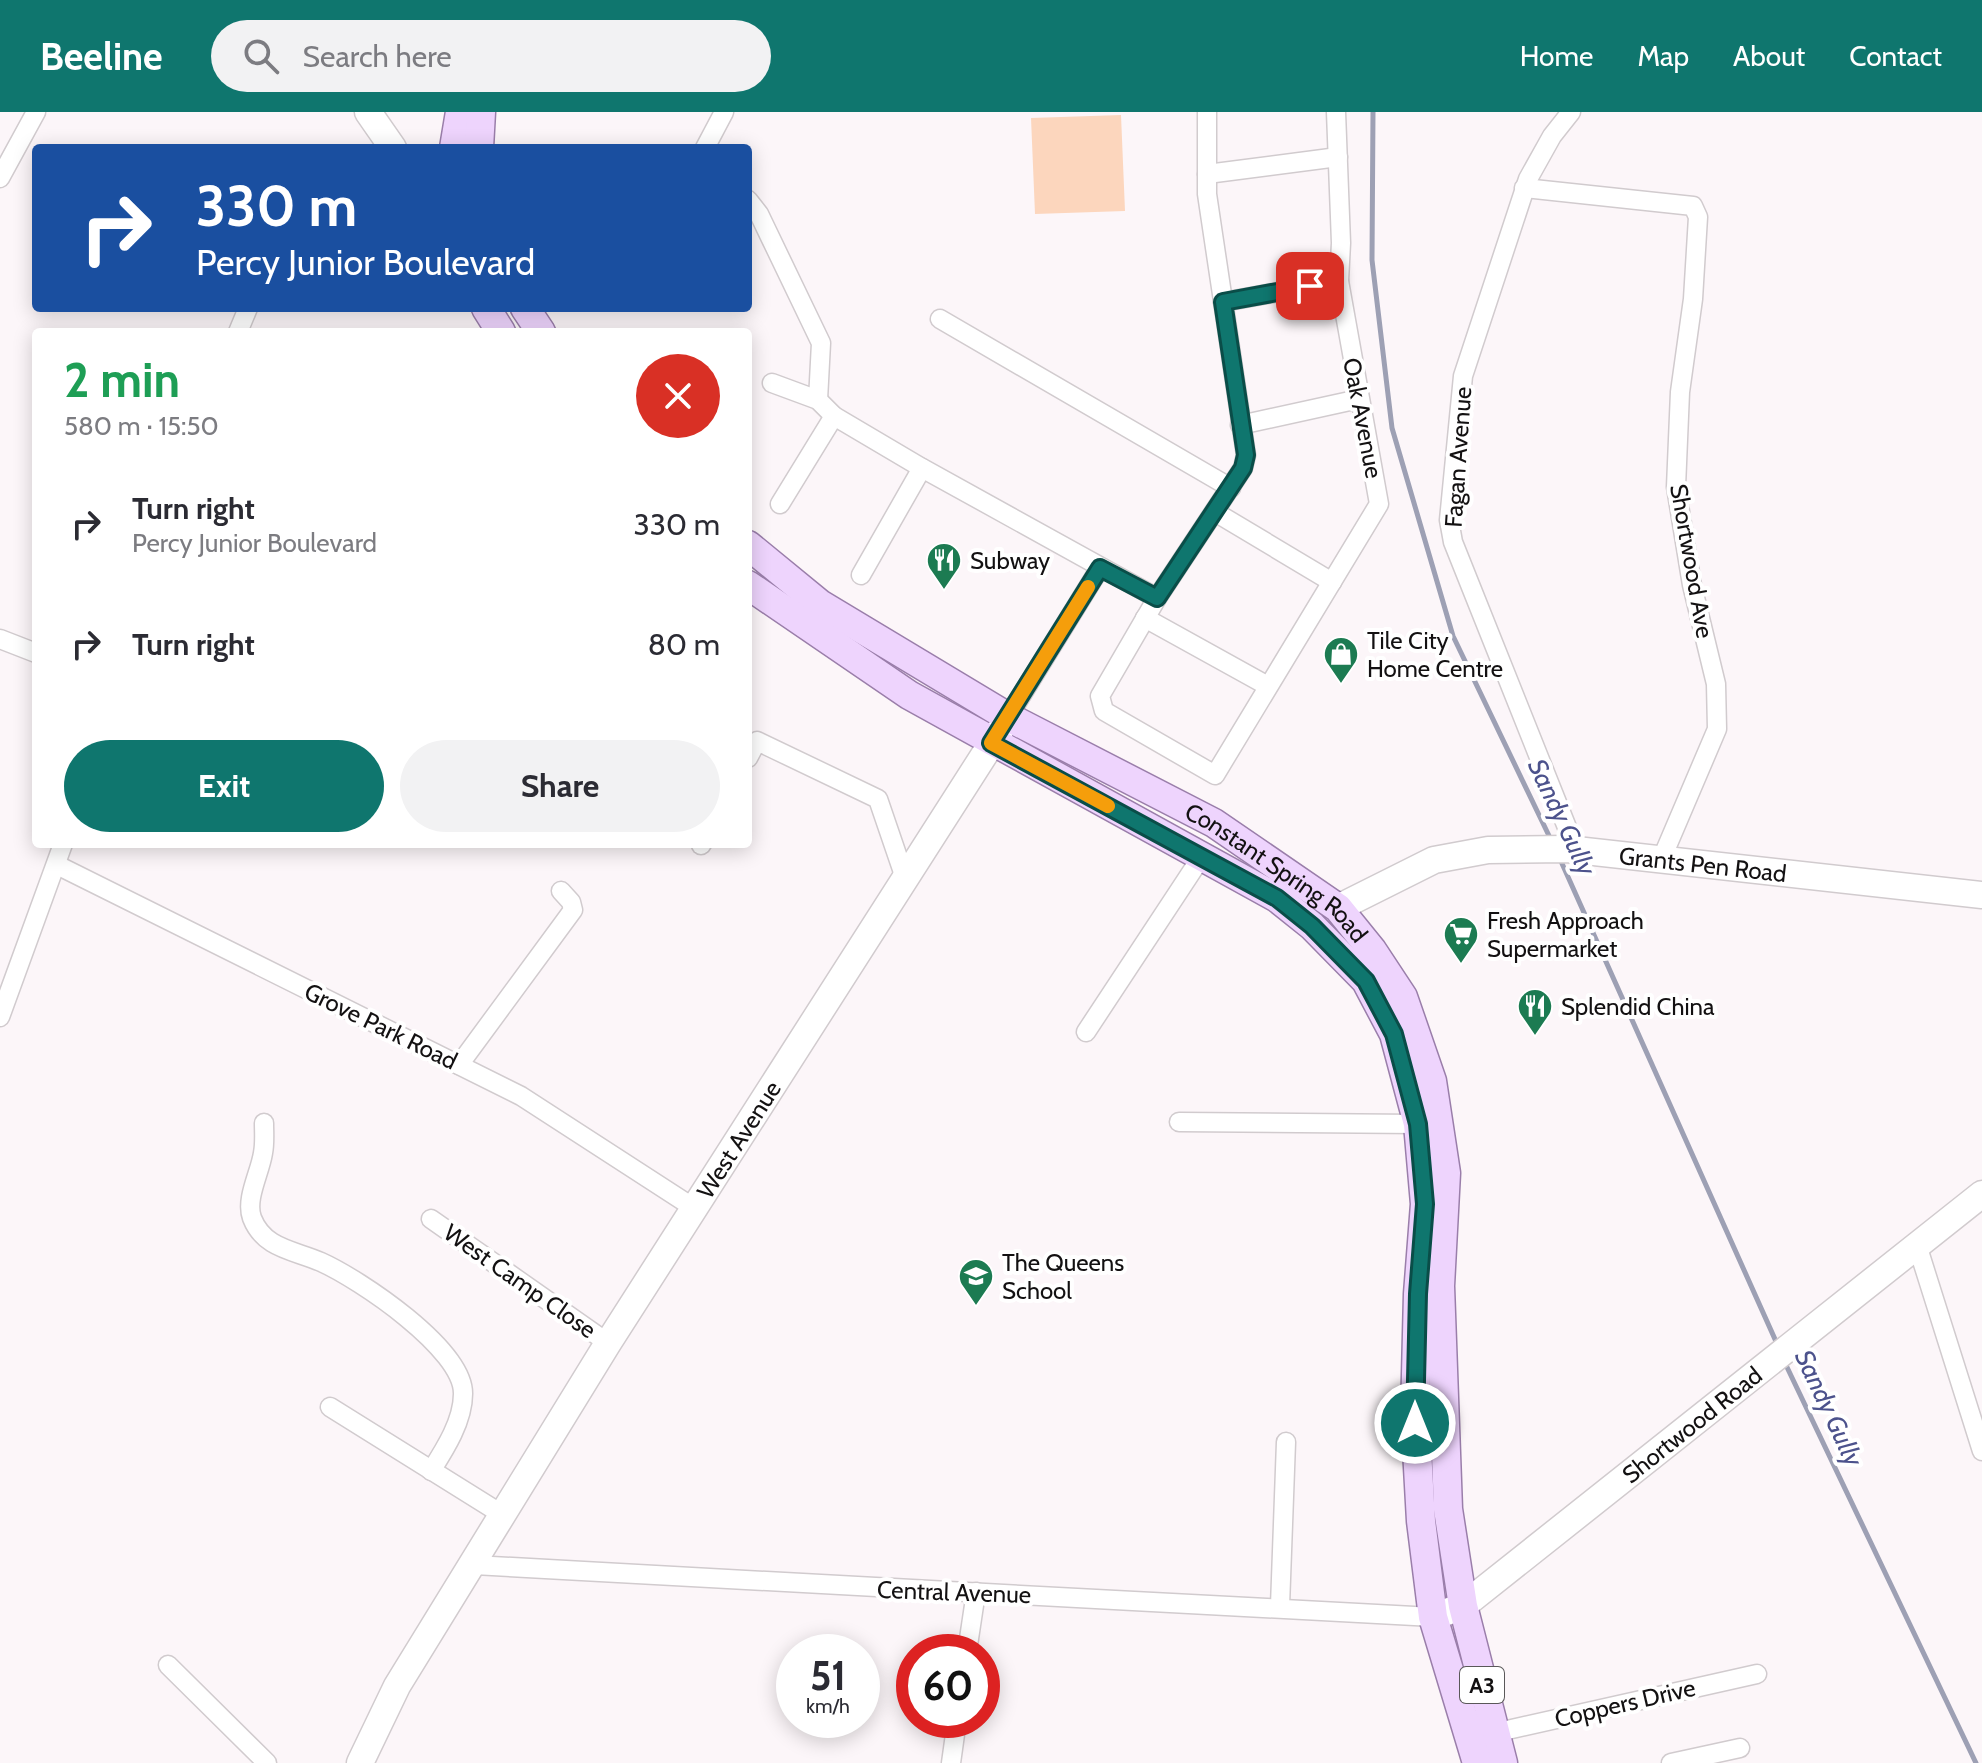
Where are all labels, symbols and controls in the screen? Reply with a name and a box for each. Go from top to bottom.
search box [211,20,771,92]
text: Beeline [40,33,163,80]
icon: search [239,34,283,78]
text: Search here [303,38,452,75]
text: Home [1520,39,1593,73]
text: Map [1637,39,1689,73]
text: About [1733,39,1805,73]
text: Contact [1849,39,1942,73]
text: 330 m [196,172,357,240]
icon: right [64,176,168,280]
text: Percy Junior Boulevard [196,240,535,284]
pin [1276,252,1344,320]
icon: arrive [1288,264,1332,308]
text: 2 min [64,351,180,409]
button: close [636,354,720,438]
street label: Oak Avenue [1337,355,1389,481]
street label: Fagan Avenue [1439,386,1477,528]
text: 580 m · 15:50 [64,410,219,442]
street label: Shortwood Ave [1664,482,1720,640]
text: Turn right [132,490,255,527]
icon: right [64,502,108,546]
text: 330 m [634,506,720,543]
text: Percy Junior Boulevard [132,527,377,559]
restaurant icon: Subway [925,541,963,591]
place label: Subway [970,546,1050,575]
icon: right [64,622,108,666]
text: Turn right [132,626,255,663]
text: 80 m [648,626,720,663]
place label: Tile City Home Centre [1367,626,1503,683]
shop icon: Tile City Home Centre [1322,635,1360,685]
button: Exit [64,740,384,832]
button: Share [400,740,720,832]
water label: Sandy Gully [1521,754,1603,881]
street label: Constant Spring Road [1181,796,1374,948]
street label: Grants Pen Road [1618,840,1788,888]
place label: Fresh Approach Supermarket [1487,906,1644,963]
supermarket icon: Fresh Approach Supermarket [1442,915,1480,965]
street label: Grove Park Road [300,977,462,1075]
restaurant icon: Splendid China [1516,987,1554,1037]
place label: Splendid China [1561,992,1715,1021]
street label: West Avenue [690,1075,787,1203]
street label: West Camp Close [438,1218,602,1344]
place label: The Queens School [1002,1248,1124,1305]
school or university icon: The Queens School [957,1257,995,1307]
water label: Sandy Gully [1788,1345,1870,1472]
street label: Shortwood Road [1616,1360,1767,1489]
position arrow [1373,1381,1457,1465]
street label: Central Avenue [876,1575,1032,1609]
speed limit sign: 60 [896,1634,1000,1738]
text: 51 [810,1651,846,1700]
road number: A3 [1460,1667,1504,1703]
street label: Coppers Drive [1552,1673,1698,1733]
text: km/h [806,1694,850,1718]

